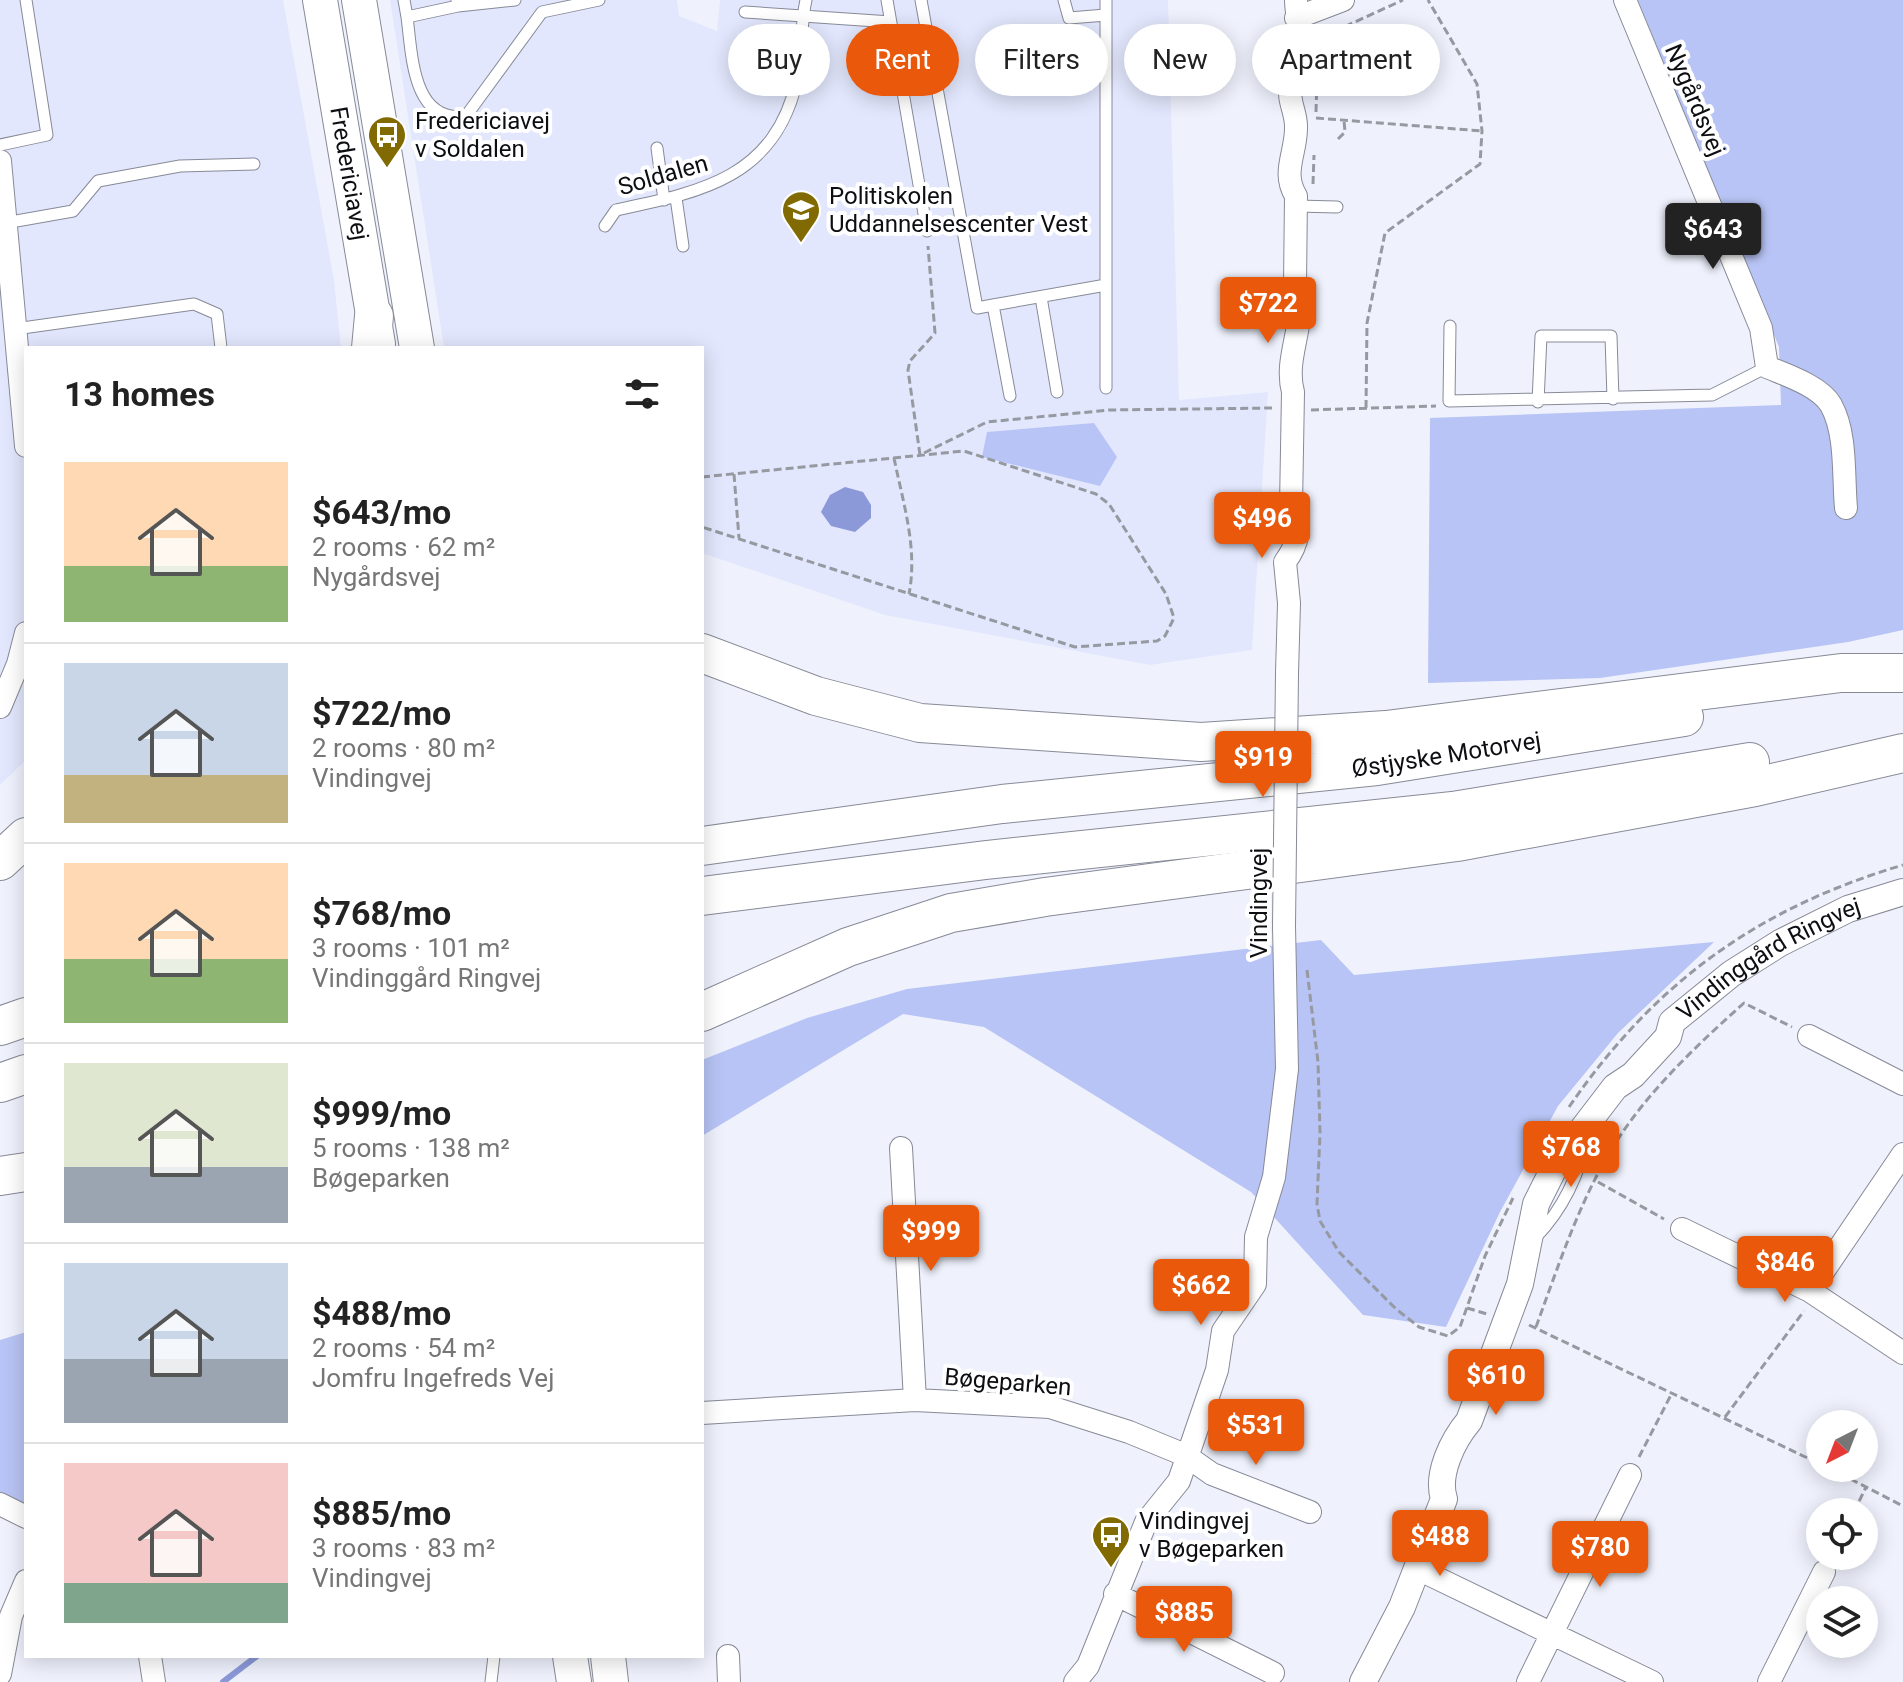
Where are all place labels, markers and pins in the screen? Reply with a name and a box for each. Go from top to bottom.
place label: Fredericiavej v Soldalen [415,107,550,163]
bus stop icon: Fredericiavej v Soldalen [366,114,408,169]
place label: Politiskolen Uddannelsescenter Vest [829,182,1088,238]
school or university icon: Politiskolen Uddannelsescenter Vest [780,189,822,244]
pin: $643 [1666,203,1760,271]
pin: $722 [1221,277,1315,345]
pin: $496 [1215,492,1309,560]
pin: $919 [1216,731,1310,799]
pin: $768 [1524,1121,1618,1189]
pin: $999 [884,1205,978,1273]
pin: $846 [1738,1236,1832,1304]
pin: $662 [1154,1259,1248,1327]
pin: $610 [1449,1349,1543,1417]
pin: $531 [1209,1399,1303,1467]
place label: Vindingvej v Bøgeparken [1139,1507,1284,1563]
pin: $488 [1393,1510,1487,1578]
bus stop icon: Vindingvej v Bøgeparken [1090,1514,1132,1569]
pin: $780 [1553,1521,1647,1589]
pin: $885 [1137,1586,1231,1654]

